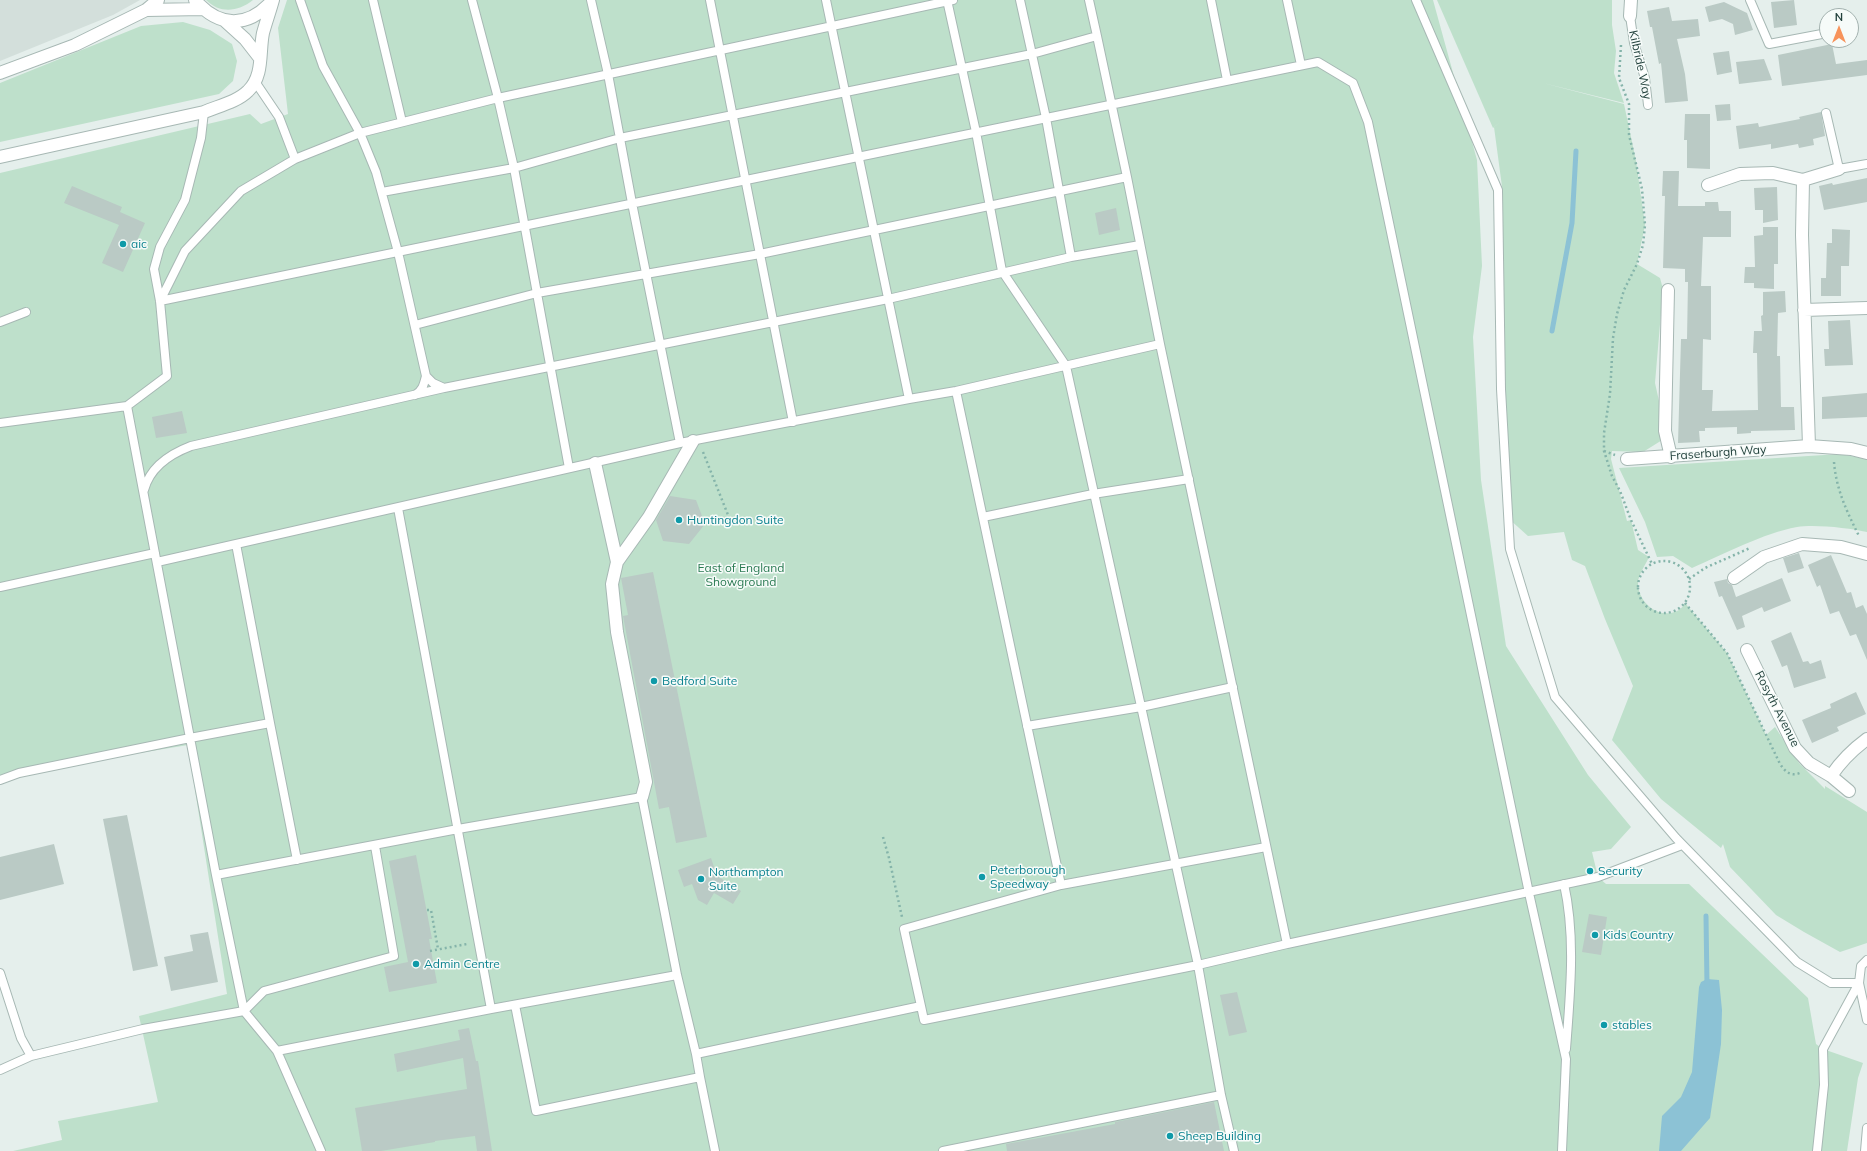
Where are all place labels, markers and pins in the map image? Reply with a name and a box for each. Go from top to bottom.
place label: aic [131,237,147,251]
marker: aic [118,239,128,249]
place label: Huntingdon Suite [687,513,784,527]
marker: Huntingdon Suite [674,515,684,525]
place label: Bedford Suite [662,674,737,688]
marker: Bedford Suite [649,676,659,686]
place label: Peterborough Speedway [990,863,1065,891]
place label: Security [1598,864,1643,878]
place label: Northampton Suite [709,865,784,893]
marker: Security [1585,866,1595,876]
marker: Peterborough Speedway [977,872,987,882]
marker: Northampton Suite [696,874,706,884]
place label: Kids Country [1603,928,1674,942]
marker: Kids Country [1590,930,1600,940]
place label: Admin Centre [424,957,500,971]
marker: Admin Centre [411,959,421,969]
place label: stables [1612,1018,1652,1032]
marker: stables [1599,1020,1609,1030]
place label: Sheep Building [1178,1129,1261,1143]
marker: Sheep Building [1165,1131,1175,1141]

